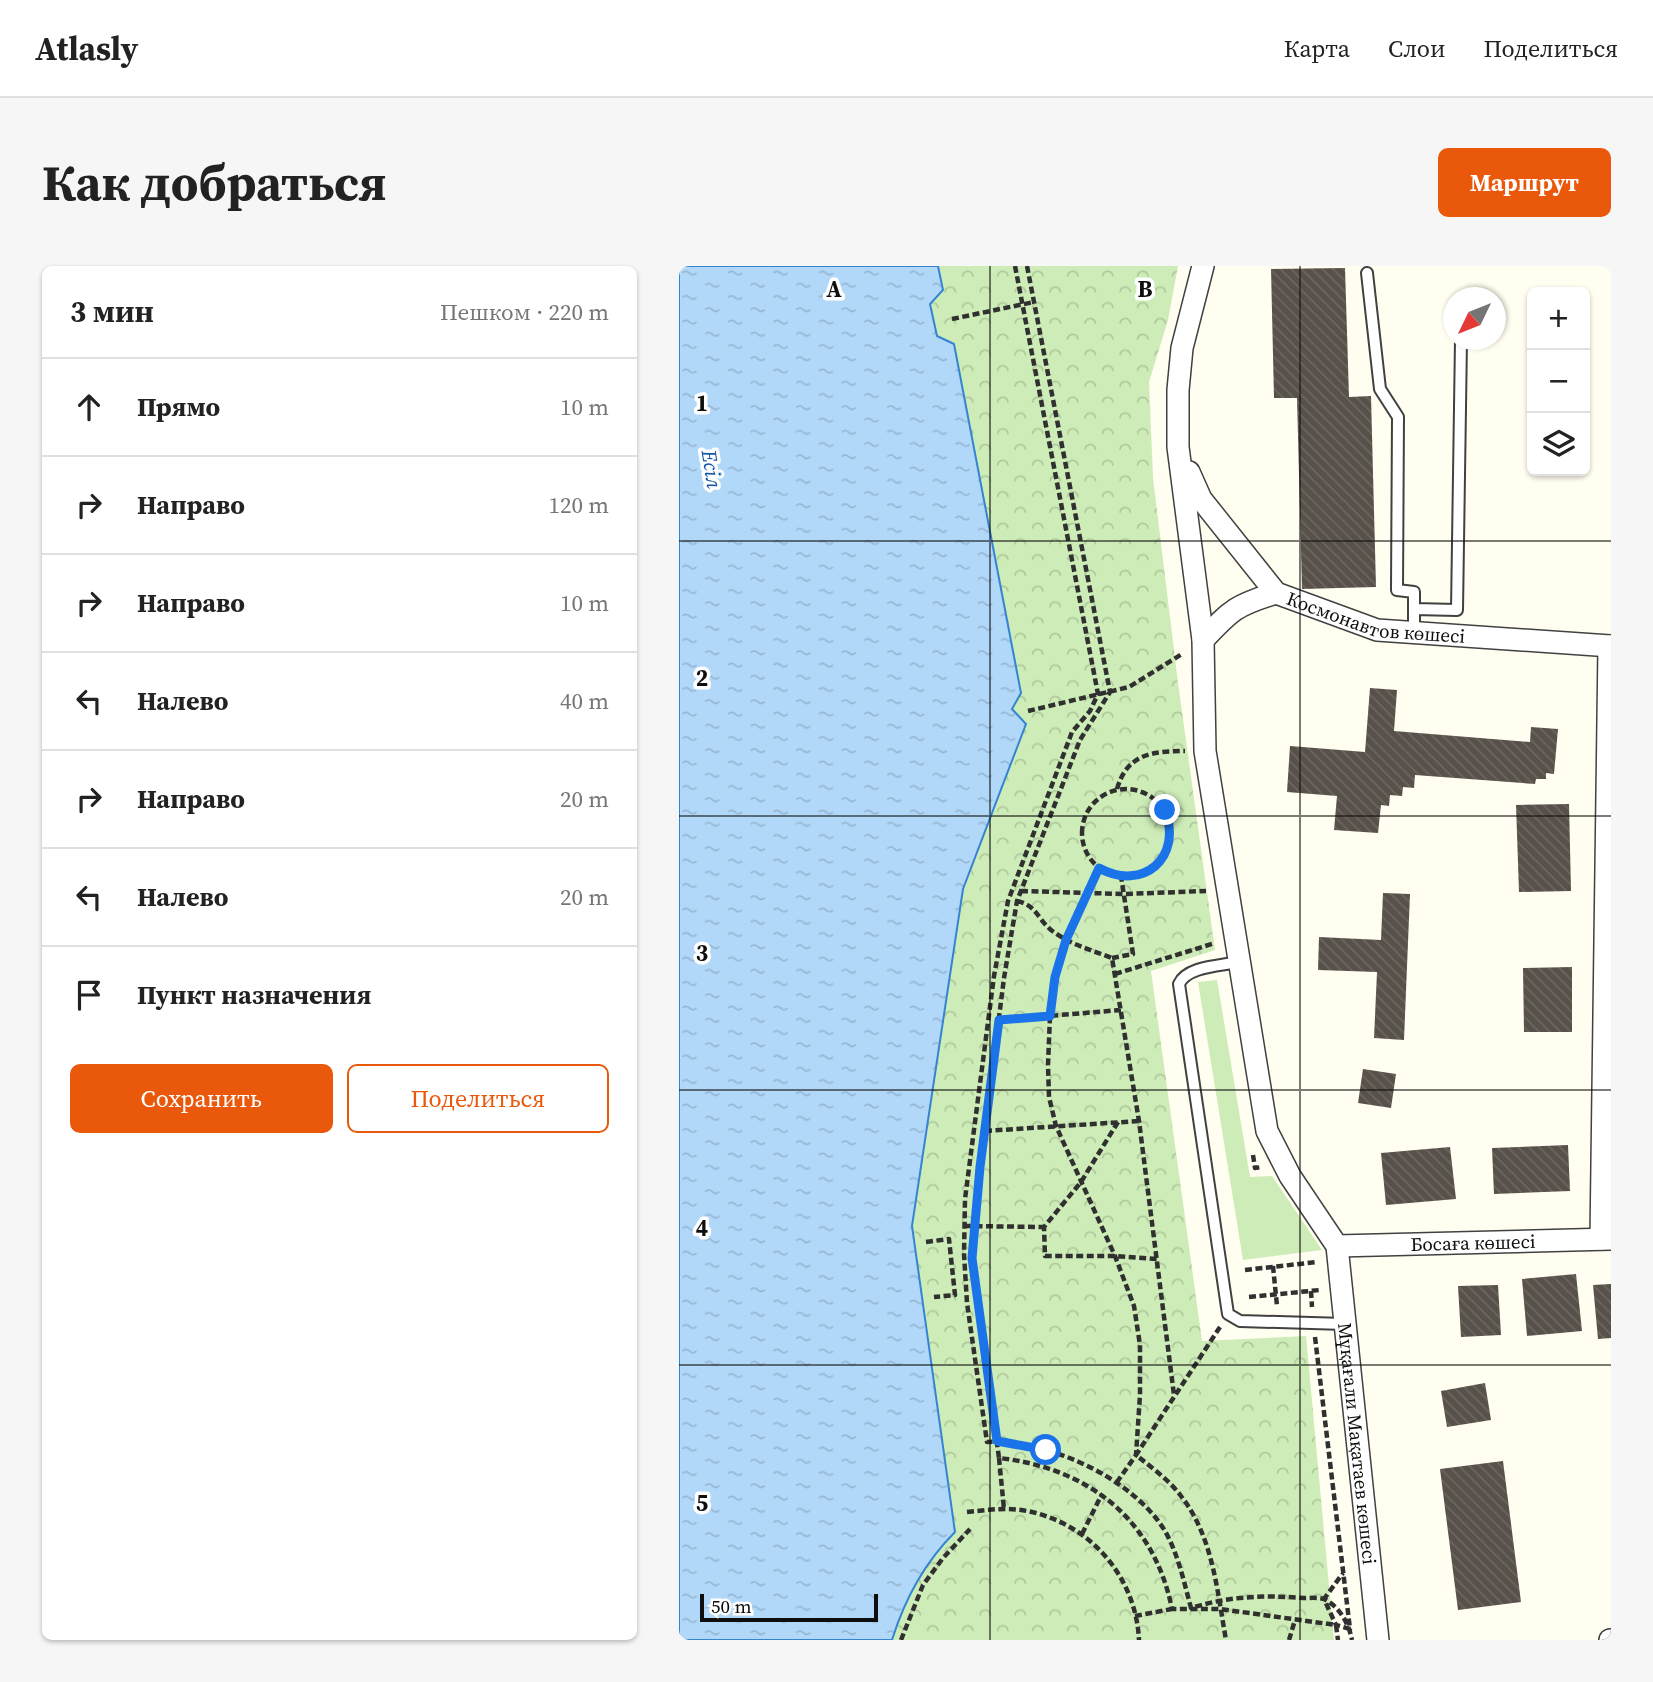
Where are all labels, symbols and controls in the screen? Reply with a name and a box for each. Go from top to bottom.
text: Atlasly [35,26,138,71]
text: Карта [1284,32,1350,65]
text: Слои [1388,32,1445,65]
text: Поделиться [1483,32,1618,65]
button: Маршрут [1438,148,1611,217]
text: Как добраться [42,149,387,216]
text: A [826,273,842,305]
text: B [1138,273,1153,305]
north arrow [1443,287,1506,350]
map controls [1527,287,1590,476]
button: + [1527,287,1590,350]
text: 3 мин [70,291,154,332]
text: Пешком · 220 m [440,296,609,328]
button: − [1527,350,1590,413]
text: 1 [696,387,708,419]
icon: ahead [70,388,108,426]
text: Прямо [137,389,220,425]
text: 10 m [560,391,609,423]
button: layers [1527,413,1590,476]
water label: Есіл [694,447,729,491]
icon: right [70,486,108,524]
text: Направо [137,487,245,523]
text: 120 m [548,489,609,521]
icon: right [70,584,108,622]
text: Направо [137,585,245,621]
street label: Космонавтов көшесі [1283,585,1466,649]
text: 10 m [560,587,609,619]
text: 2 [696,662,708,694]
icon: left [70,682,108,720]
text: Налево [137,683,228,719]
text: 40 m [560,685,609,717]
icon: right [70,780,108,818]
text: Направо [137,781,245,817]
text: 20 m [560,783,609,815]
route end [1149,794,1180,825]
icon: left [70,878,108,916]
text: Налево [137,879,228,915]
text: 20 m [560,881,609,913]
text: 3 [696,937,708,969]
icon: arrive [70,976,108,1014]
text: Пункт назначения [137,977,371,1013]
button: Сохранить [70,1064,333,1133]
button: Поделиться [347,1064,609,1133]
text: 4 [696,1212,708,1244]
street label: Босаға көшесі [1410,1228,1536,1257]
street label: Мұқағали Мақатаев көшесі [1332,1321,1383,1566]
route start [1030,1434,1061,1465]
text: 5 [696,1487,708,1519]
scale bar [700,1591,879,1623]
text: 50 m [711,1593,752,1619]

